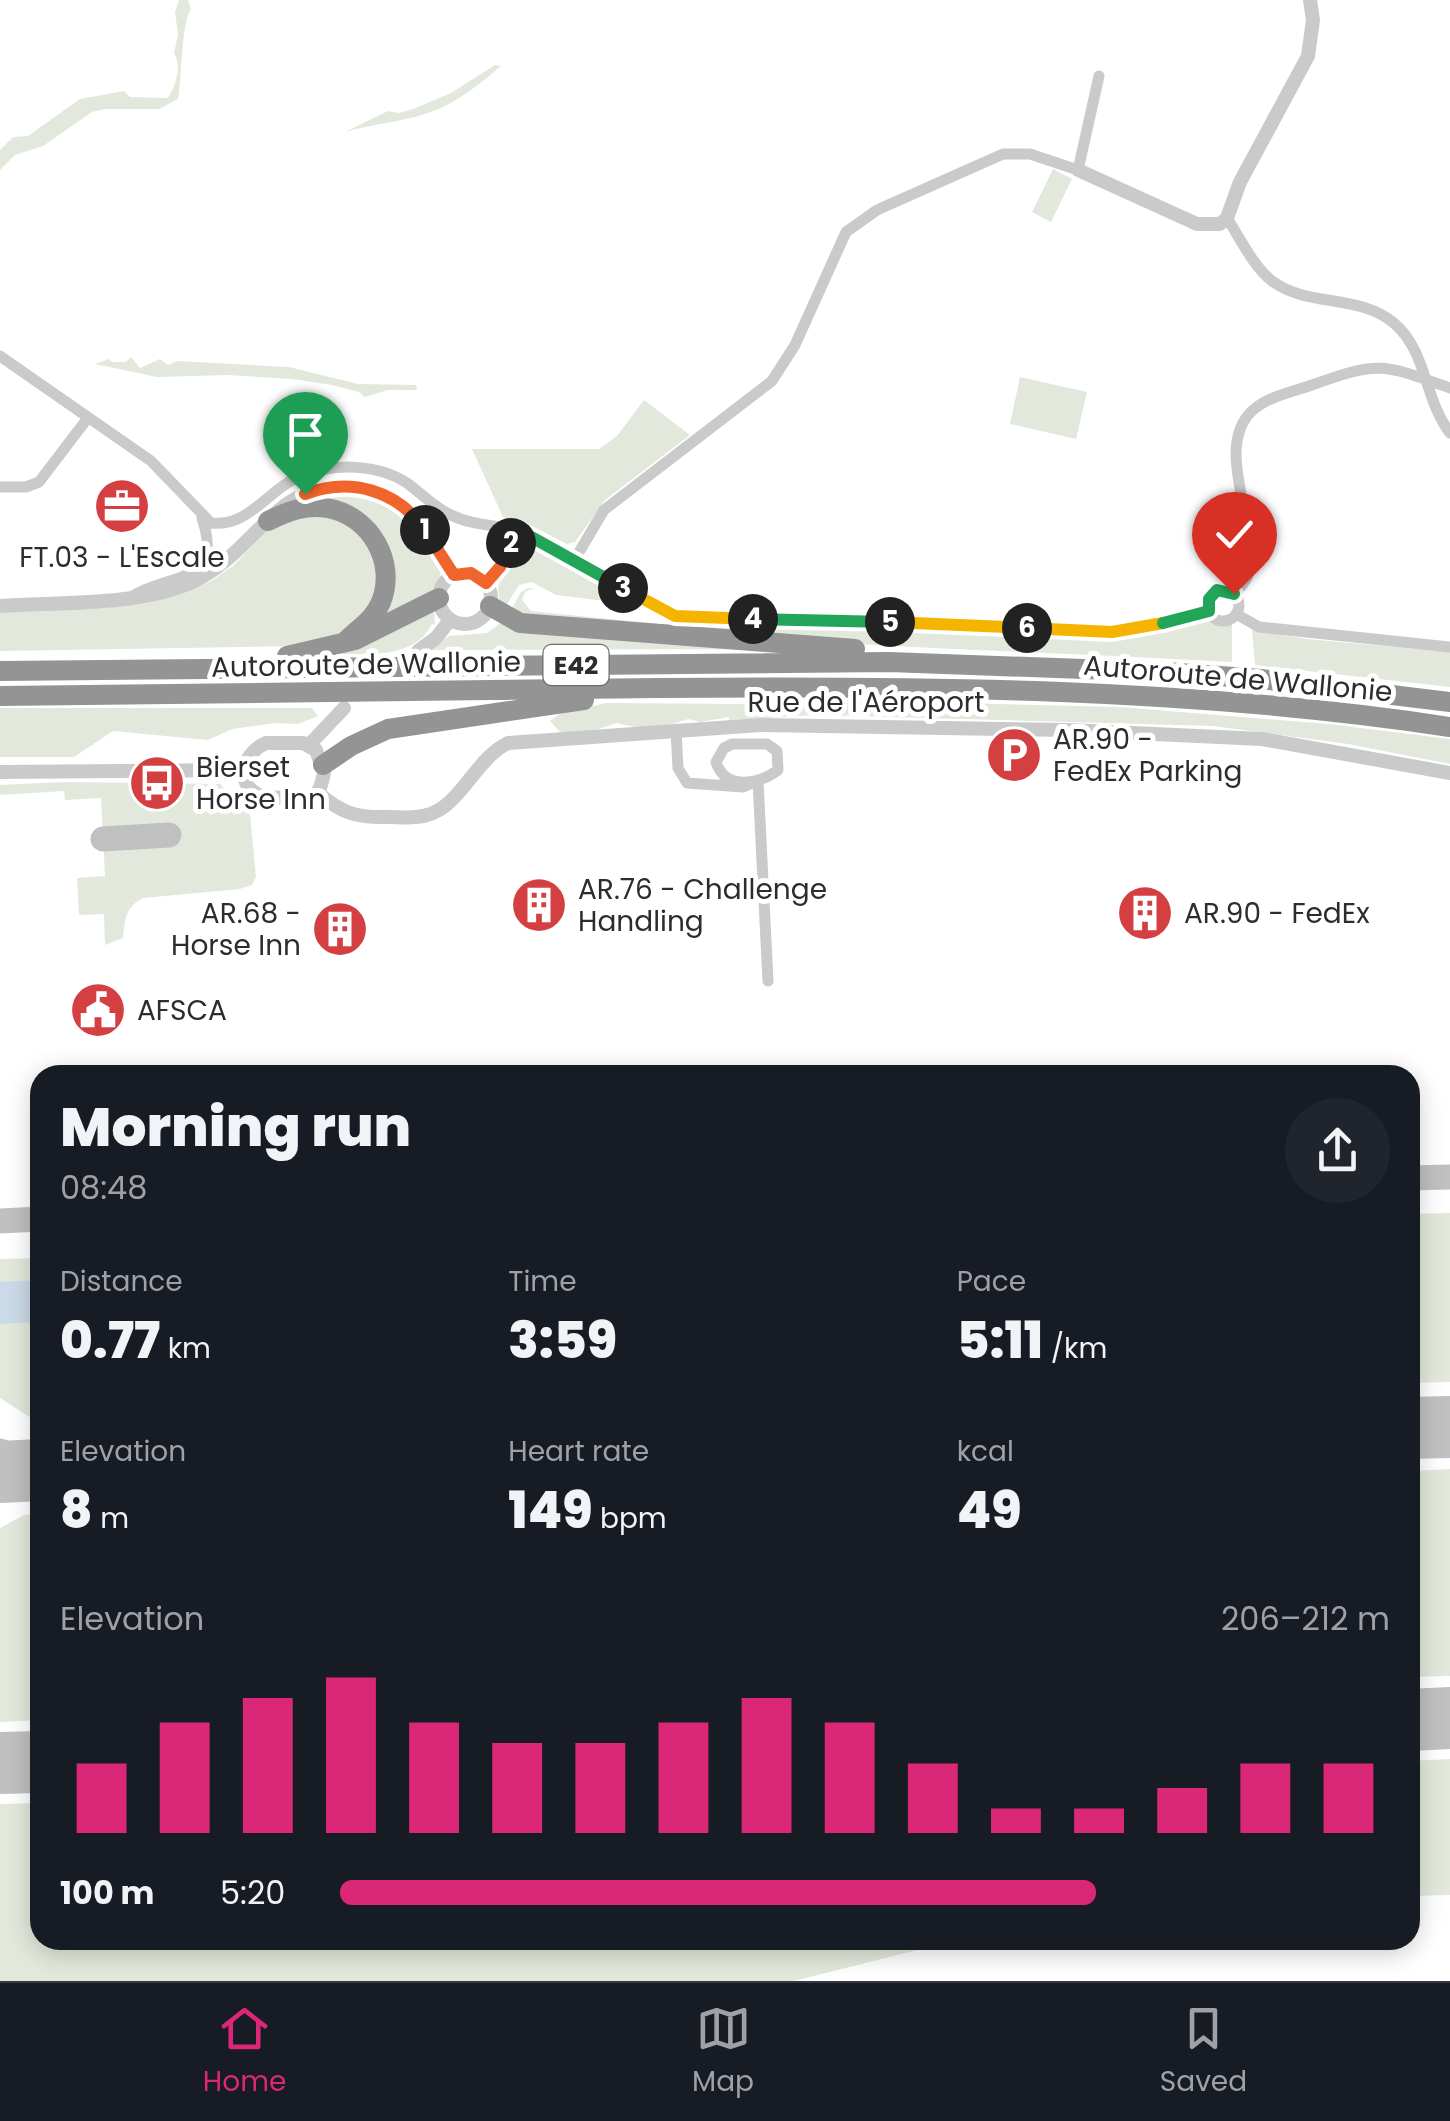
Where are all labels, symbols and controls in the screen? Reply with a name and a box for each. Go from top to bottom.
pin [263,392,348,495]
icon: arrive [278,407,333,462]
office icon: FT.03 - L'Escale [92,476,152,536]
pin [1192,492,1277,595]
pin: 1 [400,505,450,555]
icon: check [1207,507,1262,562]
text: 1 [420,510,430,549]
pin: 2 [486,518,536,568]
text: 2 [503,523,519,562]
place label: FT.03 - L'Escale [19,538,225,577]
pin: 3 [598,563,648,613]
text: 3 [615,568,631,607]
pin: 4 [728,594,778,644]
pin: 5 [865,597,915,647]
text: 4 [744,599,762,638]
text: 5 [881,602,899,641]
pin: 6 [1002,603,1052,653]
text: 6 [1018,608,1036,647]
street label: Autoroute de Wallonie [211,642,521,687]
road number: E42 [544,645,608,685]
street label: Autoroute de Wallonie [1082,646,1394,711]
street label: Rue de l'Aéroport [748,683,984,722]
place label: AR.90 - FedEx Parking [1053,720,1242,791]
parking icon: AR.90 - FedEx Parking [984,725,1044,785]
place label: Bierset Horse Inn [196,748,326,819]
bus stop icon: Bierset Horse Inn [127,753,187,813]
place label: AR.76 - Challenge Handling [578,870,827,941]
building icon: AR.76 - Challenge Handling [509,875,569,935]
building icon: AR.90 - FedEx [1115,883,1175,943]
place label: AR.68 - Horse Inn [171,894,301,965]
place label: AR.90 - FedEx [1184,894,1370,933]
building icon: AR.68 - Horse Inn [310,899,370,959]
public building icon: AFSCA [68,980,128,1040]
place label: AFSCA [137,991,227,1030]
text: Morning run [60,1088,411,1165]
button: share [1285,1098,1390,1203]
text: 08:48 [60,1165,147,1210]
text: Distance [60,1262,183,1301]
text: Time [508,1262,577,1301]
text: Pace [957,1262,1026,1301]
text: 0.77 [60,1305,160,1376]
text: 3:59 [508,1305,617,1376]
text: 5:11 [957,1305,1043,1376]
text: km [160,1329,211,1368]
text: /km [1043,1329,1107,1368]
text: Elevation [60,1432,186,1471]
text: Heart rate [508,1432,649,1471]
text: kcal [957,1432,1014,1471]
text: 8 [60,1475,93,1546]
text: 149 [508,1475,593,1546]
text: 49 [957,1475,1022,1546]
text: m [93,1499,129,1538]
text: bpm [593,1499,667,1538]
text: Elevation [60,1596,204,1641]
text: 206–212 m [1221,1596,1390,1641]
text: 100 m [60,1870,154,1915]
text: 5:20 [220,1870,285,1915]
tab: Home [203,2001,286,2103]
tab: Map [692,2001,754,2103]
tab: Saved [1160,2001,1247,2103]

